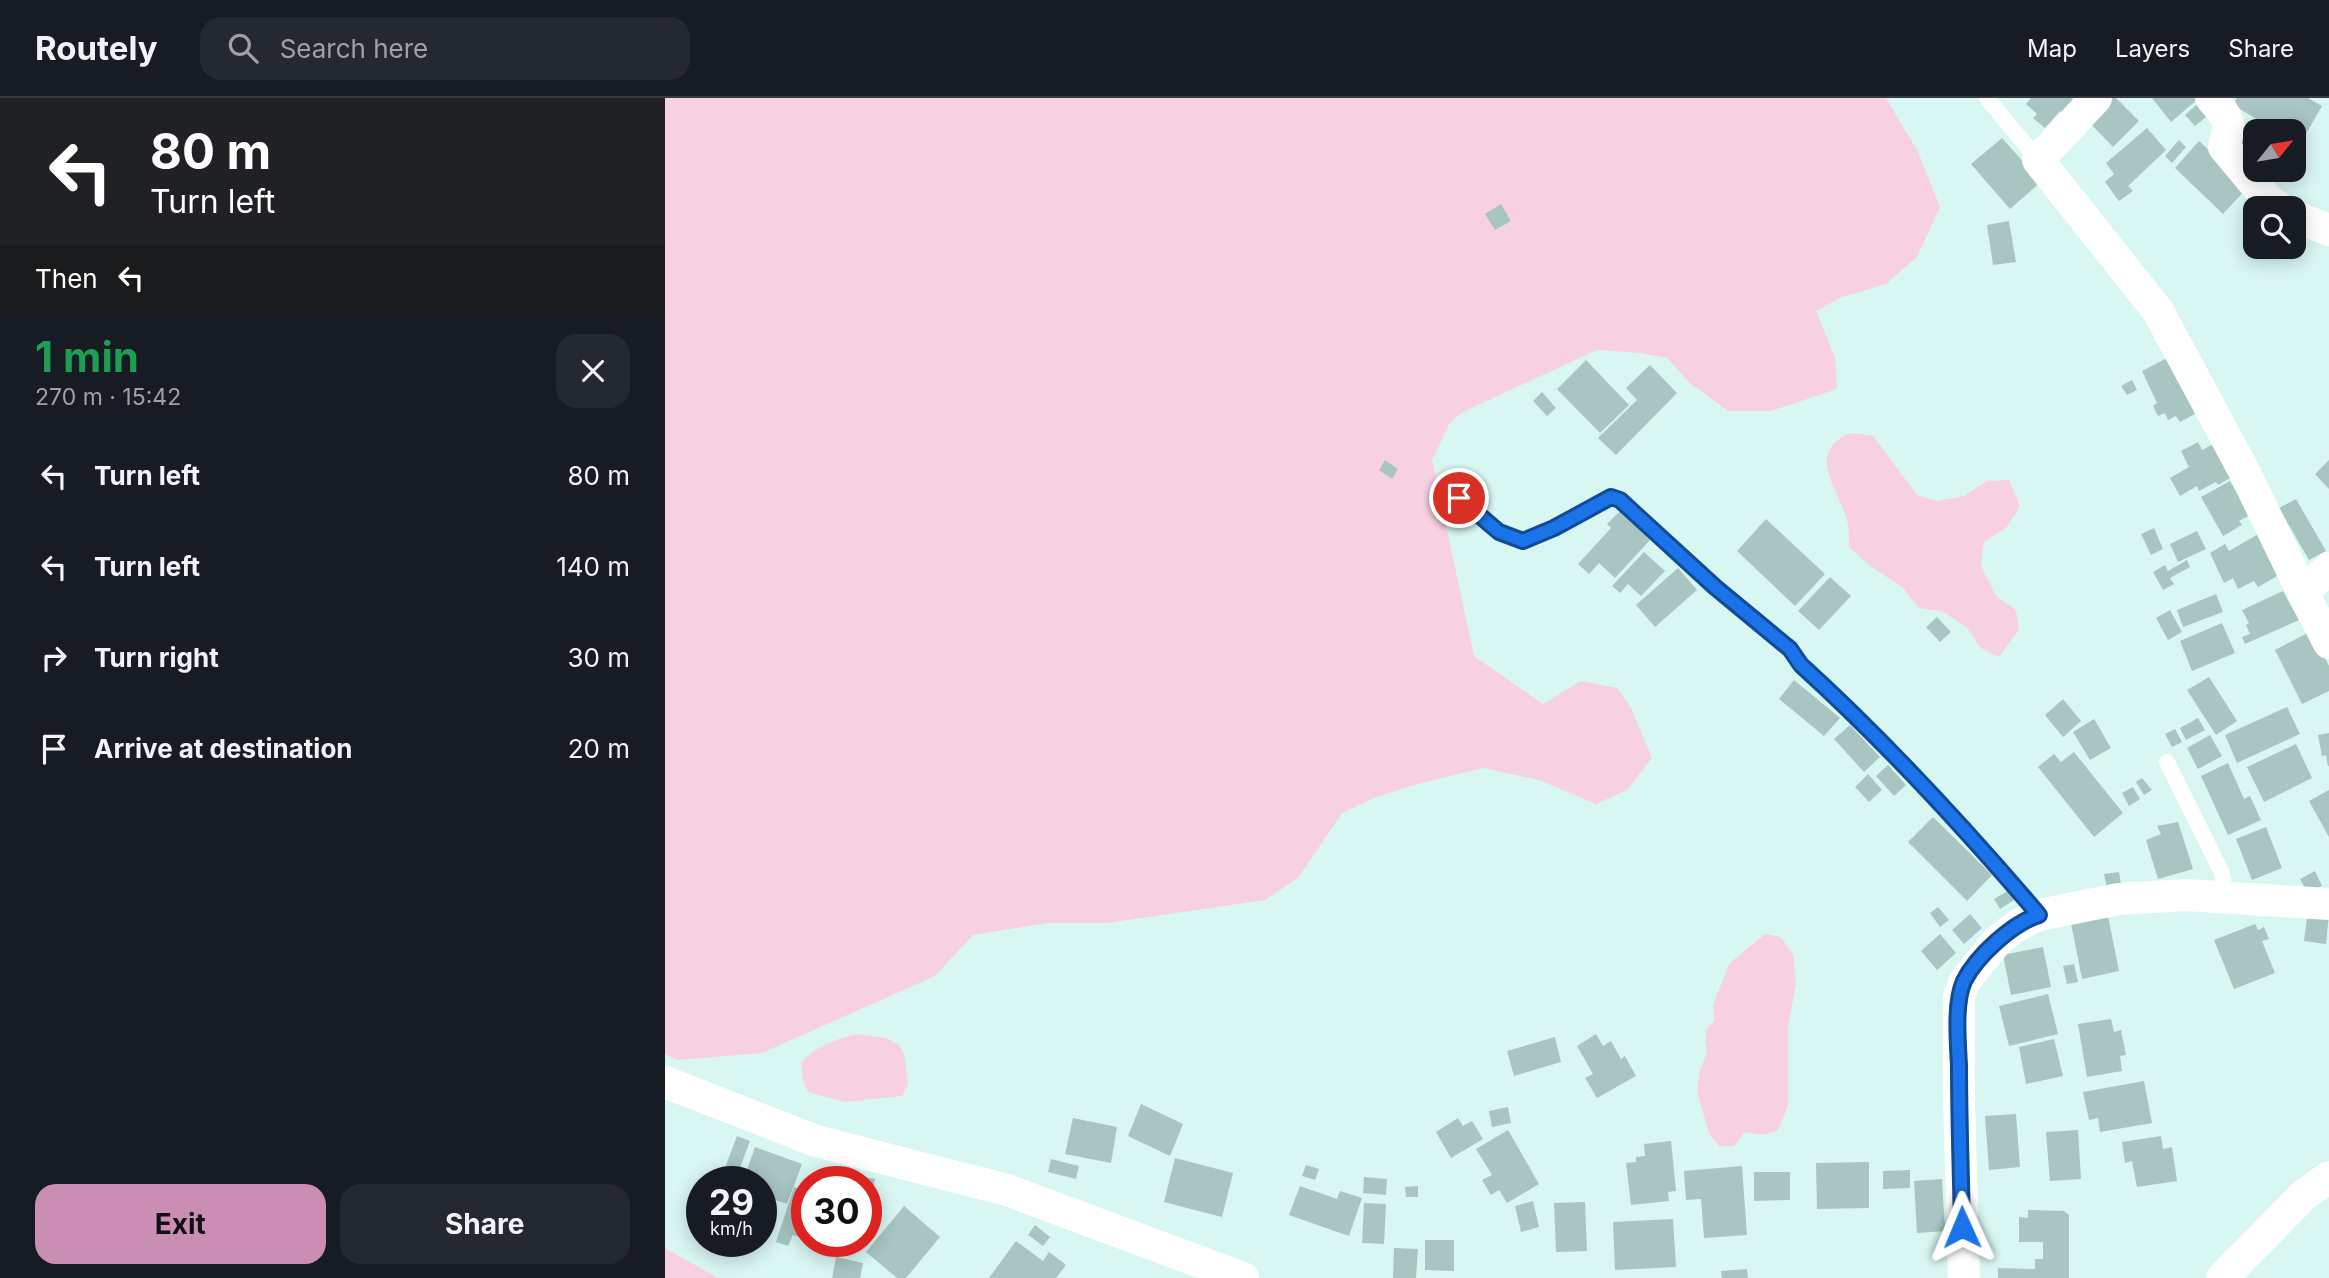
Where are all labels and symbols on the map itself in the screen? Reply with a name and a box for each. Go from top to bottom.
north arrow [2243,119,2307,182]
pin [1429,468,1489,528]
speed limit sign: 30 [791,1166,882,1257]
position arrow [1925,1190,1999,1264]

